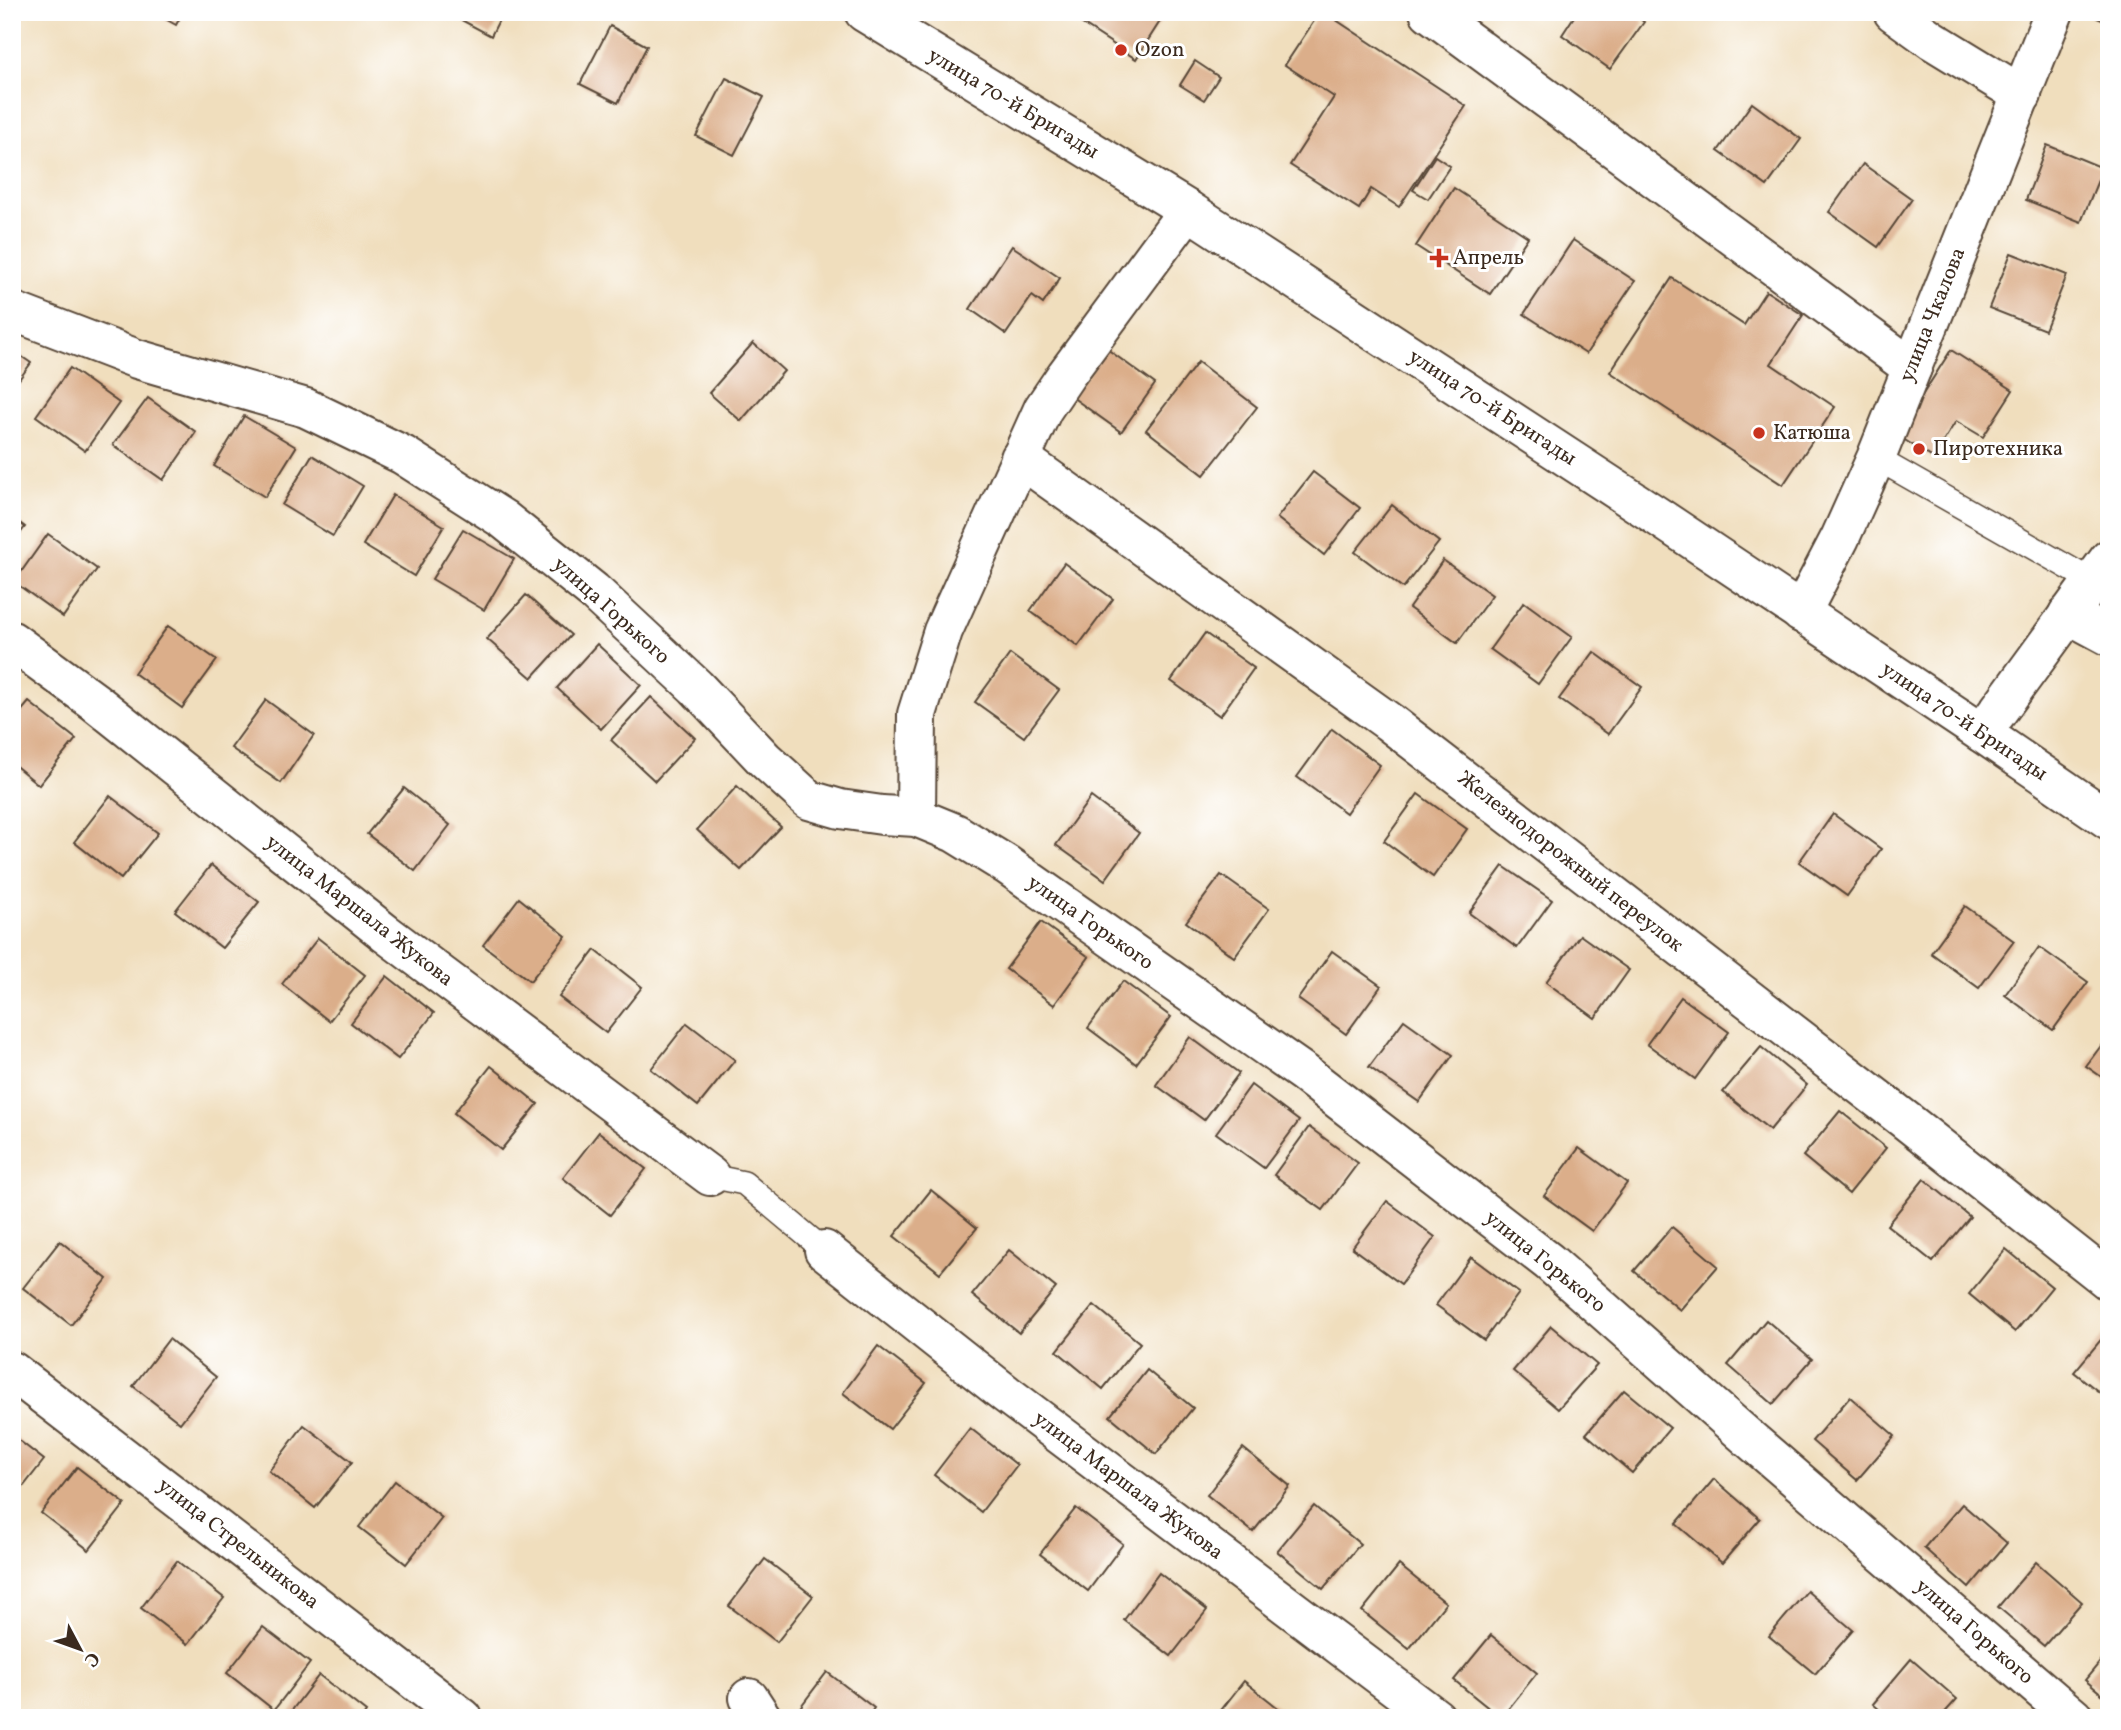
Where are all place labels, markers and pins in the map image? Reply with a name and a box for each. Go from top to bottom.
place label: Ozon [1135,36,1185,65]
marker: Ozon [1113,42,1129,58]
place label: Апрель [1453,244,1524,273]
marker: Апрель [1431,250,1447,266]
place label: Катюша [1773,419,1851,448]
marker: Катюша [1751,425,1767,441]
place label: Пиротехника [1933,435,2063,464]
marker: Пиротехника [1911,441,1927,457]

